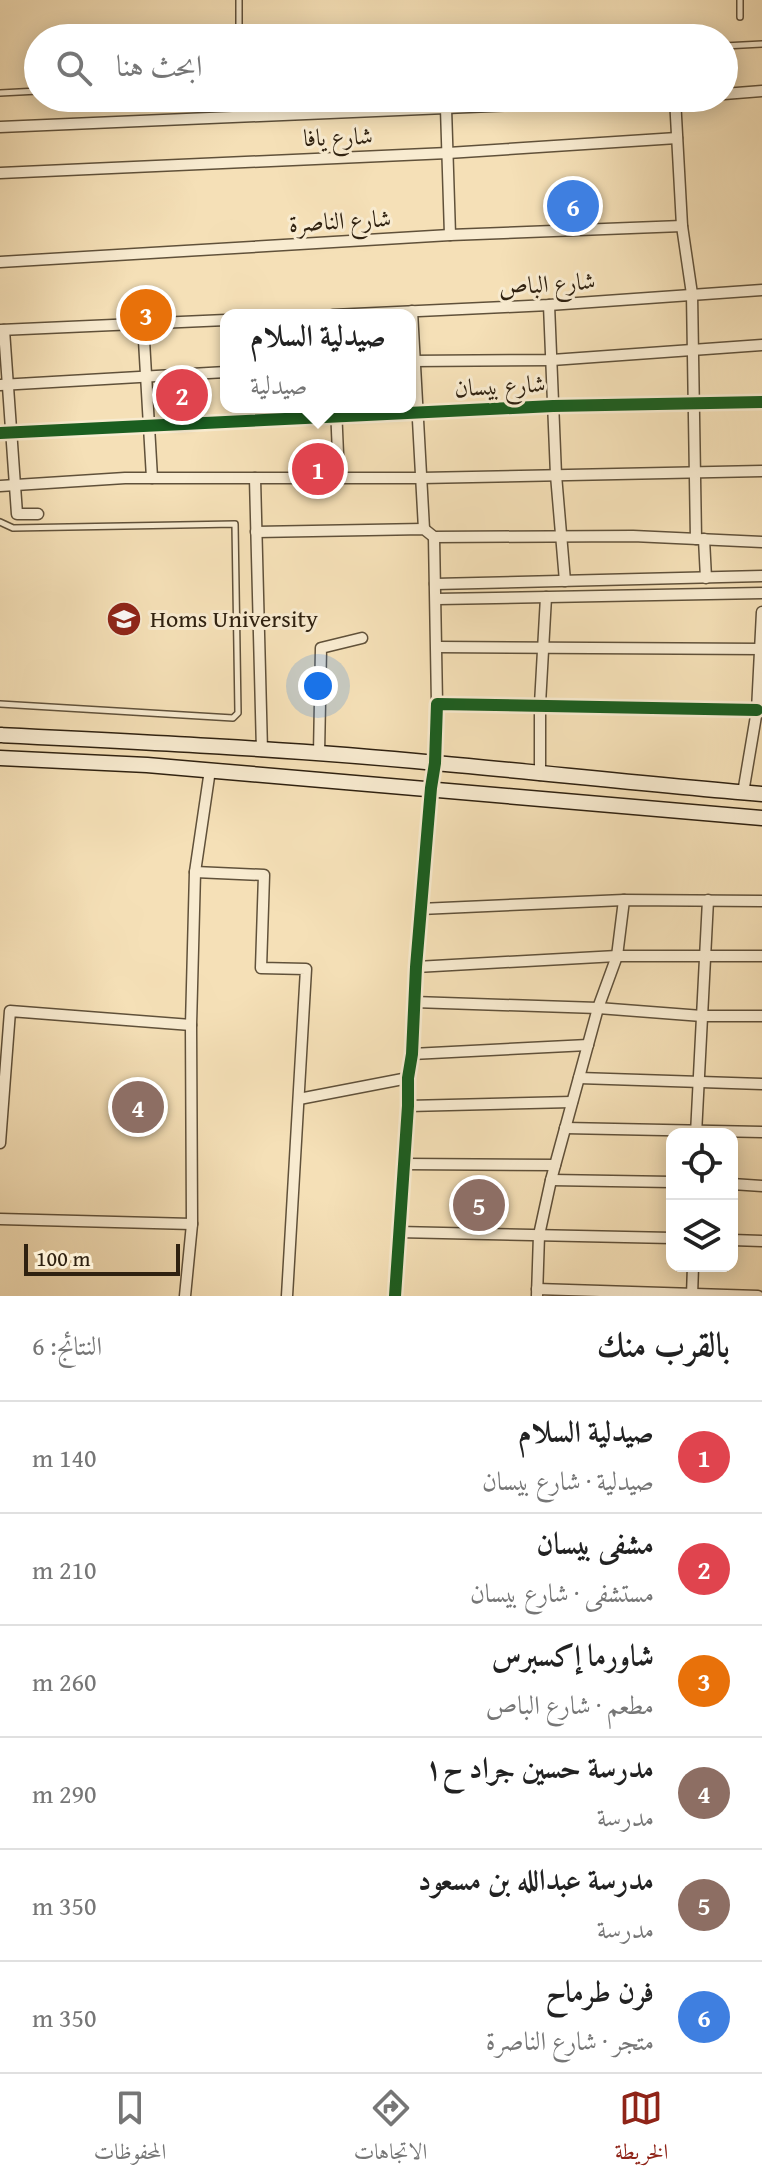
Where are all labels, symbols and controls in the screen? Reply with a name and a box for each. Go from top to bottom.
search box [24,24,738,112]
text: ابحث هنا [116,43,203,87]
icon: search [52,46,96,90]
street label: شارع يافا [303,118,373,158]
pin: 6 [547,176,599,236]
street label: شارع الناصرة [288,200,392,244]
street label: شارع الباص [497,263,597,307]
pin: 3 [120,285,172,345]
popup [220,309,416,413]
text: صيدلية السلام [250,313,386,357]
pin: 2 [156,365,208,425]
text: صيدلية [250,365,307,404]
street label: شارع بيسان [453,366,547,408]
pin: 1 [292,439,344,499]
school or university icon: Homs University [105,600,143,638]
place label: Homs University [150,601,318,636]
your location [298,666,338,706]
pin: 4 [112,1077,164,1137]
map controls [666,1128,738,1272]
button: locate [666,1128,738,1200]
pin: 5 [453,1175,505,1235]
button: layers [666,1200,738,1272]
scale bar [24,1240,180,1276]
text: 100 m [36,1242,91,1274]
text: بالقرب منك [597,1319,730,1368]
text: النتائج: 6 [32,1326,102,1365]
text: صيدلية السلام [518,1409,654,1453]
text: 140 m [32,1438,97,1477]
text: 1 [697,1438,711,1477]
text: صيدلية · شارع بيسان [482,1461,654,1500]
text: مشفى بيسان [536,1521,654,1565]
text: 210 m [32,1550,97,1589]
text: 2 [697,1550,711,1589]
text: مستشفى · شارع بيسان [470,1573,654,1612]
text: شاورما إكسبرس [491,1633,654,1677]
text: 260 m [32,1662,97,1701]
text: 3 [697,1662,711,1701]
text: مطعم · شارع الباص [486,1685,654,1724]
text: مدرسة حسين جراد ح١ [425,1745,654,1789]
text: 290 m [32,1774,97,1813]
text: 4 [697,1774,711,1813]
text: مدرسة [597,1797,654,1836]
text: مدرسة عبدالله بن مسعود [418,1857,654,1901]
text: 350 m [32,1886,97,1925]
text: 5 [697,1886,711,1925]
text: مدرسة [597,1909,654,1948]
text: فرن طرماح [545,1969,654,2013]
text: 350 m [32,1998,97,2037]
text: 6 [697,1998,711,2037]
text: متجر · شارع الناصرة [486,2021,654,2060]
tab: المحفوظات [94,2086,166,2173]
tab: الاتجاهات [354,2086,427,2173]
tab: الخريطة [615,2086,668,2173]

